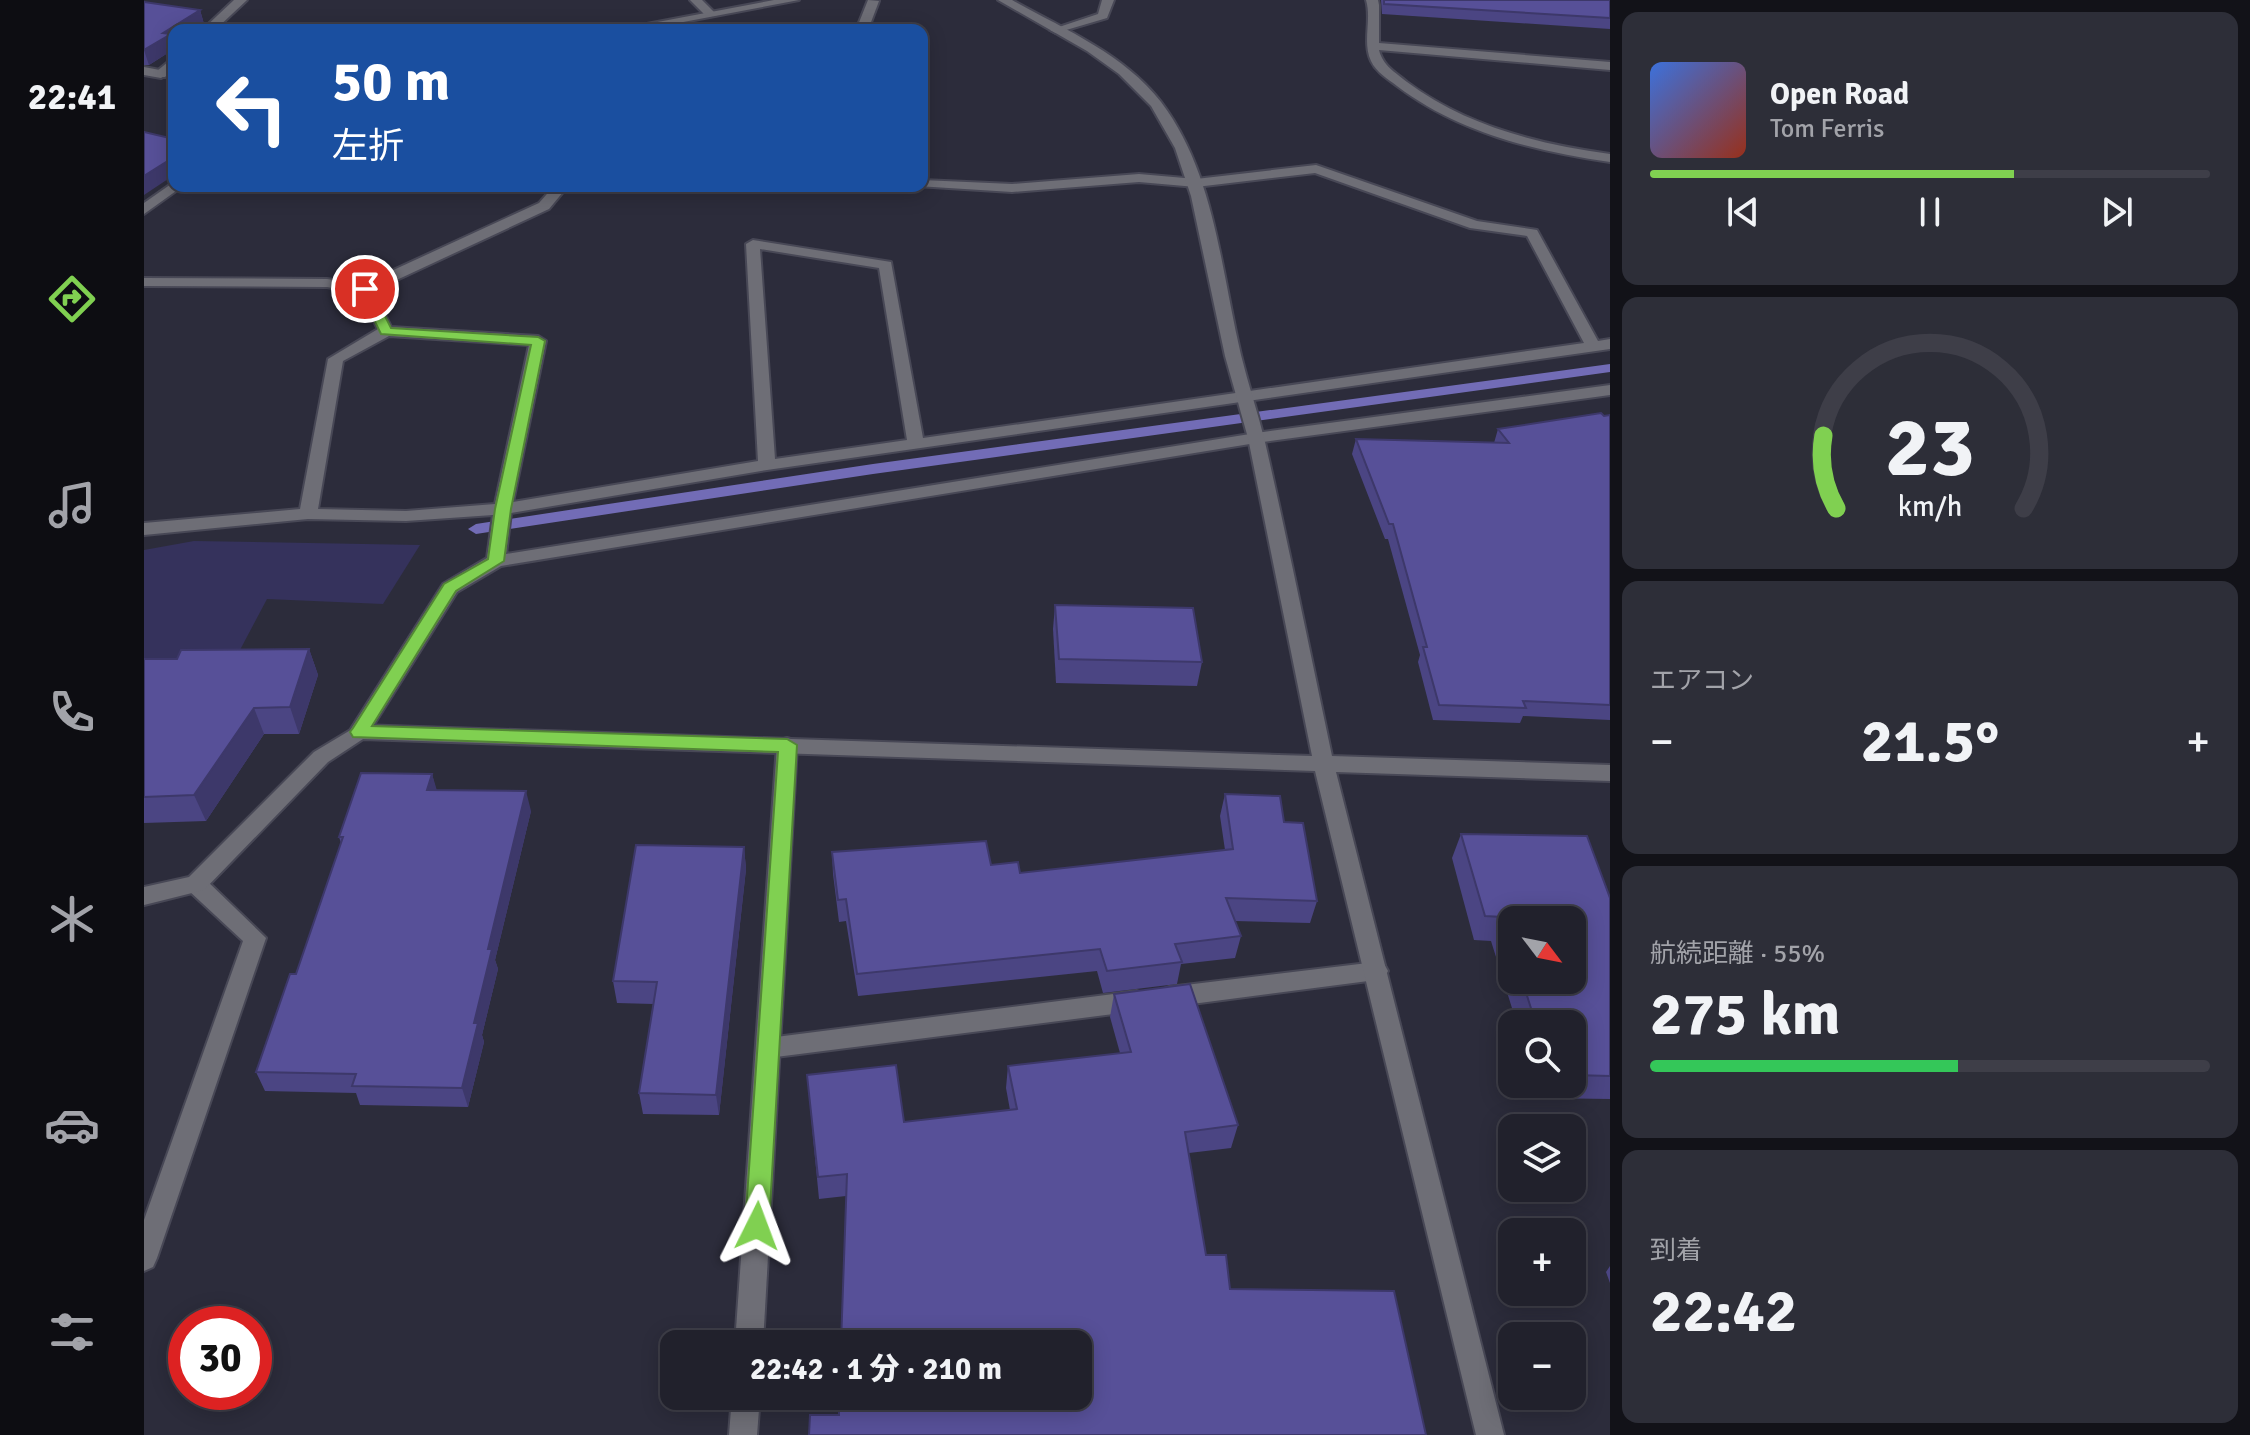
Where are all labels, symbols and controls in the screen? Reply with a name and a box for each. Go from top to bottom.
text: 50 m [332,47,450,116]
icon: left [200,56,304,160]
text: 22:41 [28,75,116,120]
text: Open Road [1770,76,1909,113]
text: Tom Ferris [1770,113,1884,145]
text: 左折 [332,124,404,169]
icon: previous [1721,190,1765,234]
icon: pause [1908,190,1952,234]
icon: next [2095,190,2139,234]
pin [331,255,399,323]
icon: arrive [343,267,387,311]
icon: directions [44,271,100,327]
text: 23 [1885,396,1975,498]
icon: music [44,477,100,533]
text: km/h [1898,489,1962,524]
text: エアコン [1650,665,1754,697]
icon: phone [44,684,100,740]
text: 21.5° [1861,705,1999,779]
text: − [1650,715,1674,769]
text: + [2186,715,2210,769]
icon: climate [44,891,100,947]
north arrow [1498,906,1586,994]
map controls [1498,906,1586,1410]
text: 航続距離 · 55% [1650,938,1825,970]
text: 275 km [1650,978,1840,1052]
button: search [1498,1010,1586,1098]
icon: car [44,1097,100,1153]
button: layers [1498,1114,1586,1202]
position arrow [715,1184,799,1268]
button: + [1498,1218,1586,1306]
text: 到着 [1650,1235,1702,1267]
text: 22:42 [1650,1275,1797,1349]
icon: filters [44,1304,100,1360]
speed limit sign: 30 [168,1306,272,1410]
button: − [1498,1322,1586,1410]
text: 22:42 · 1 分 · 210 m [750,1351,1002,1388]

